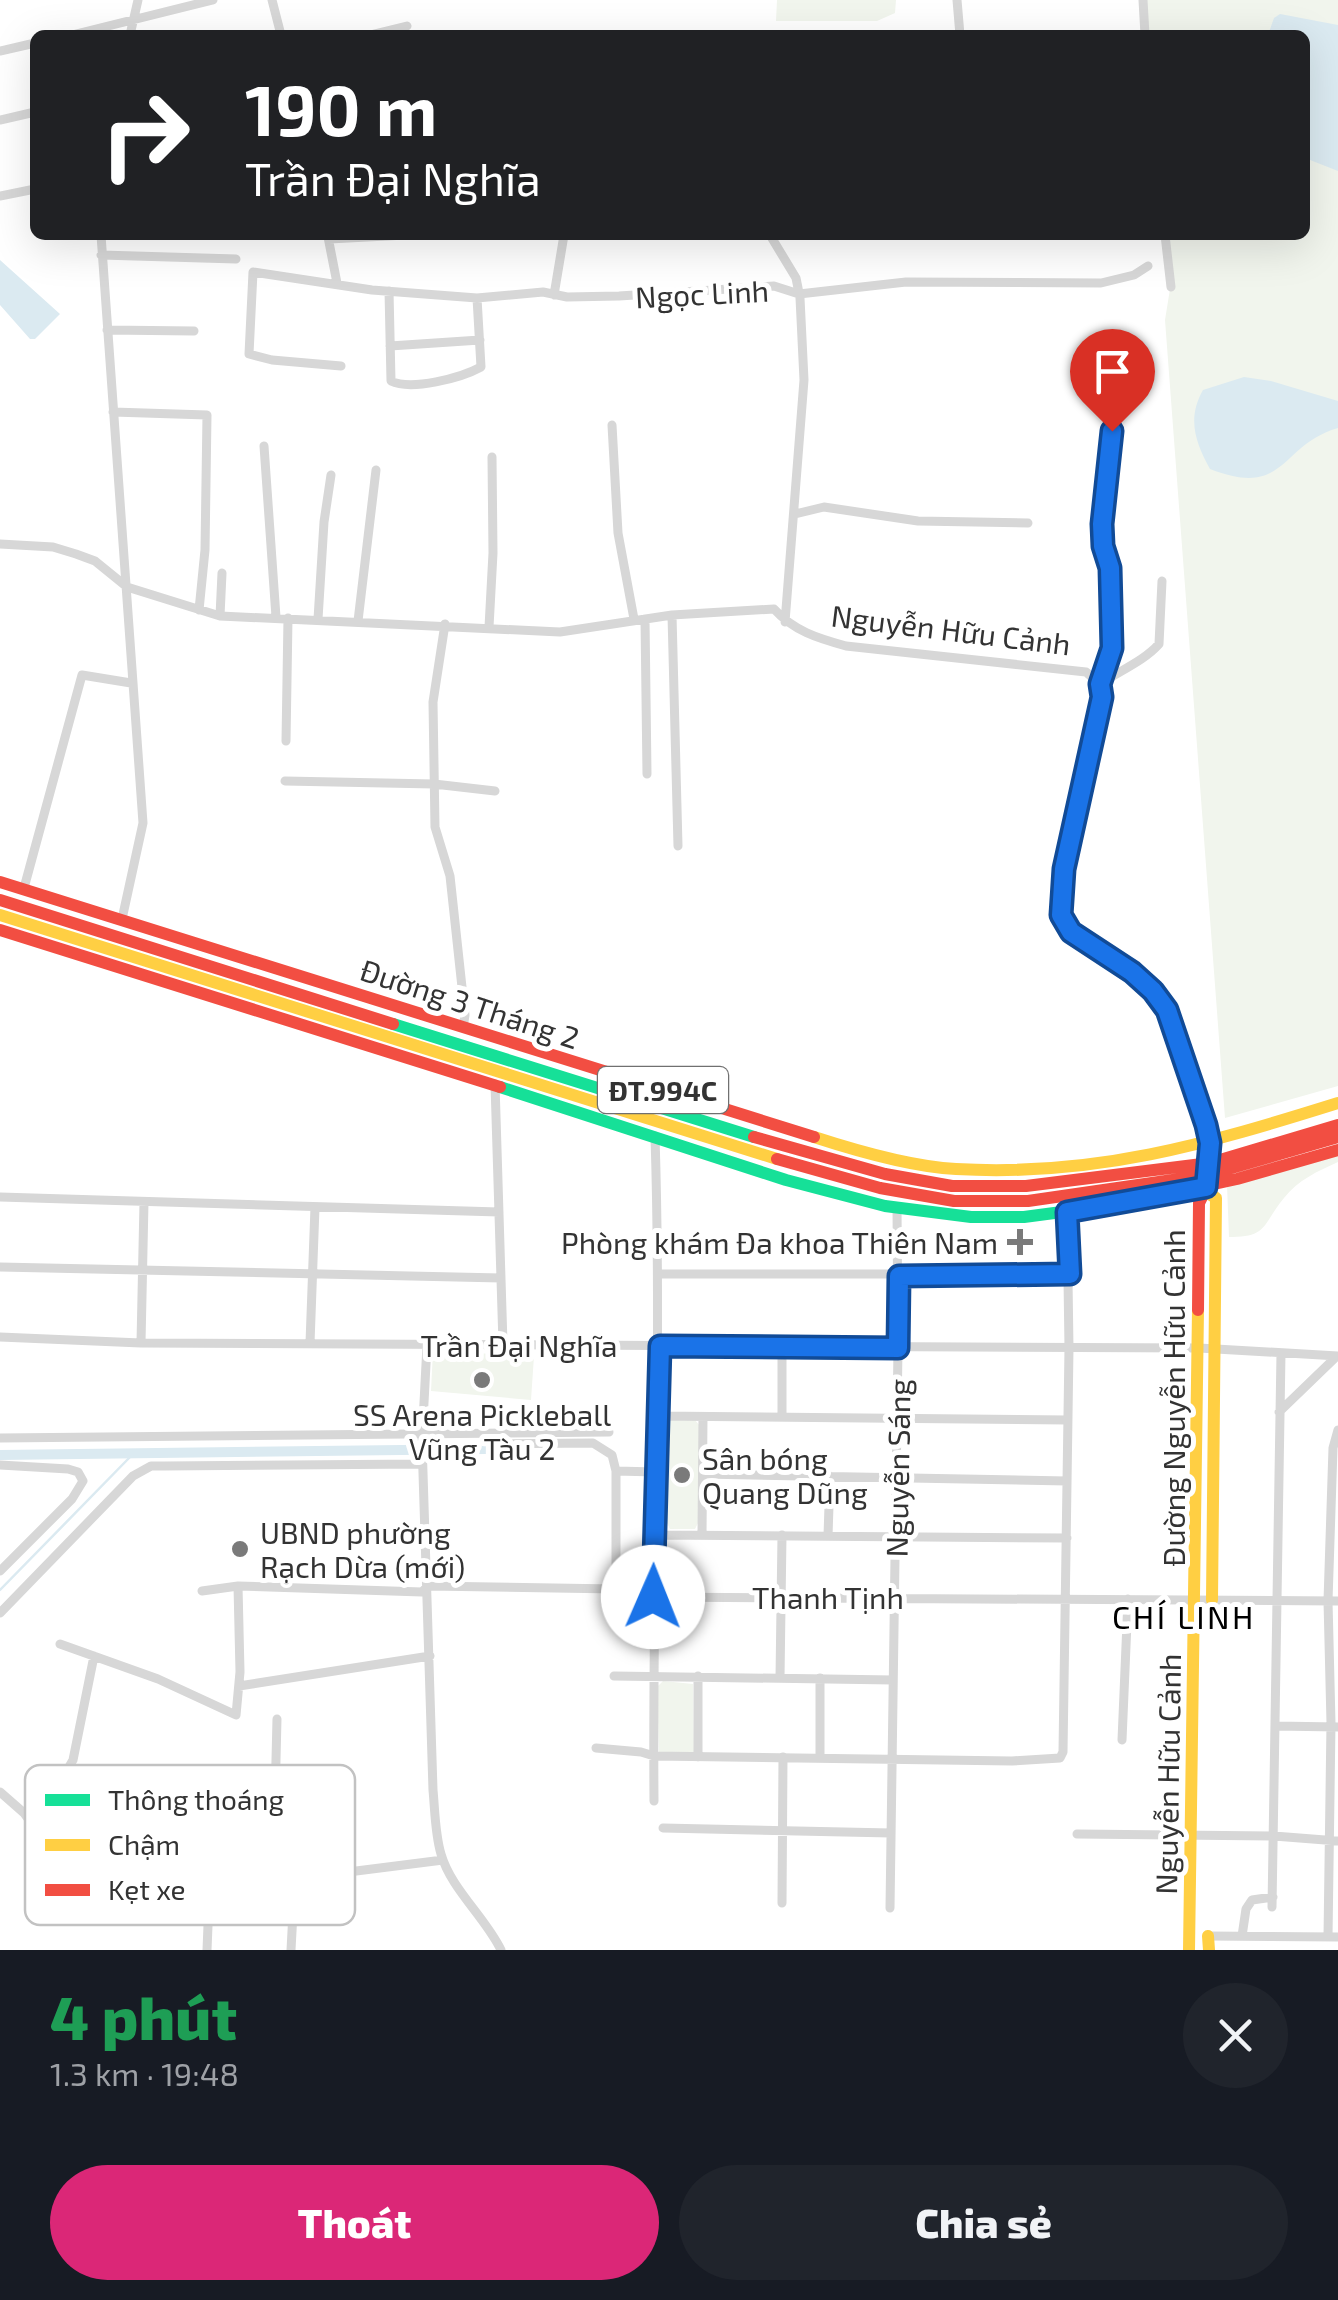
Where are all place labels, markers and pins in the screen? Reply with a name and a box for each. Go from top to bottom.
pin [1070,329,1155,432]
place label: Phòng khám Đa khoa Thiên Nam [561,1224,998,1260]
marker: Phòng khám Đa khoa Thiên Nam [1007,1229,1033,1255]
marker: SS Arena Pickleball Vũng Tàu 2 [471,1369,493,1391]
place label: SS Arena Pickleball Vũng Tàu 2 [353,1396,611,1466]
place label: Sân bóng Quang Dũng [702,1440,868,1510]
marker: Sân bóng Quang Dũng [671,1464,693,1486]
place label: UBND phường Rạch Dừa (mới) [260,1514,465,1584]
marker: UBND phường Rạch Dừa (mới) [229,1538,251,1560]

